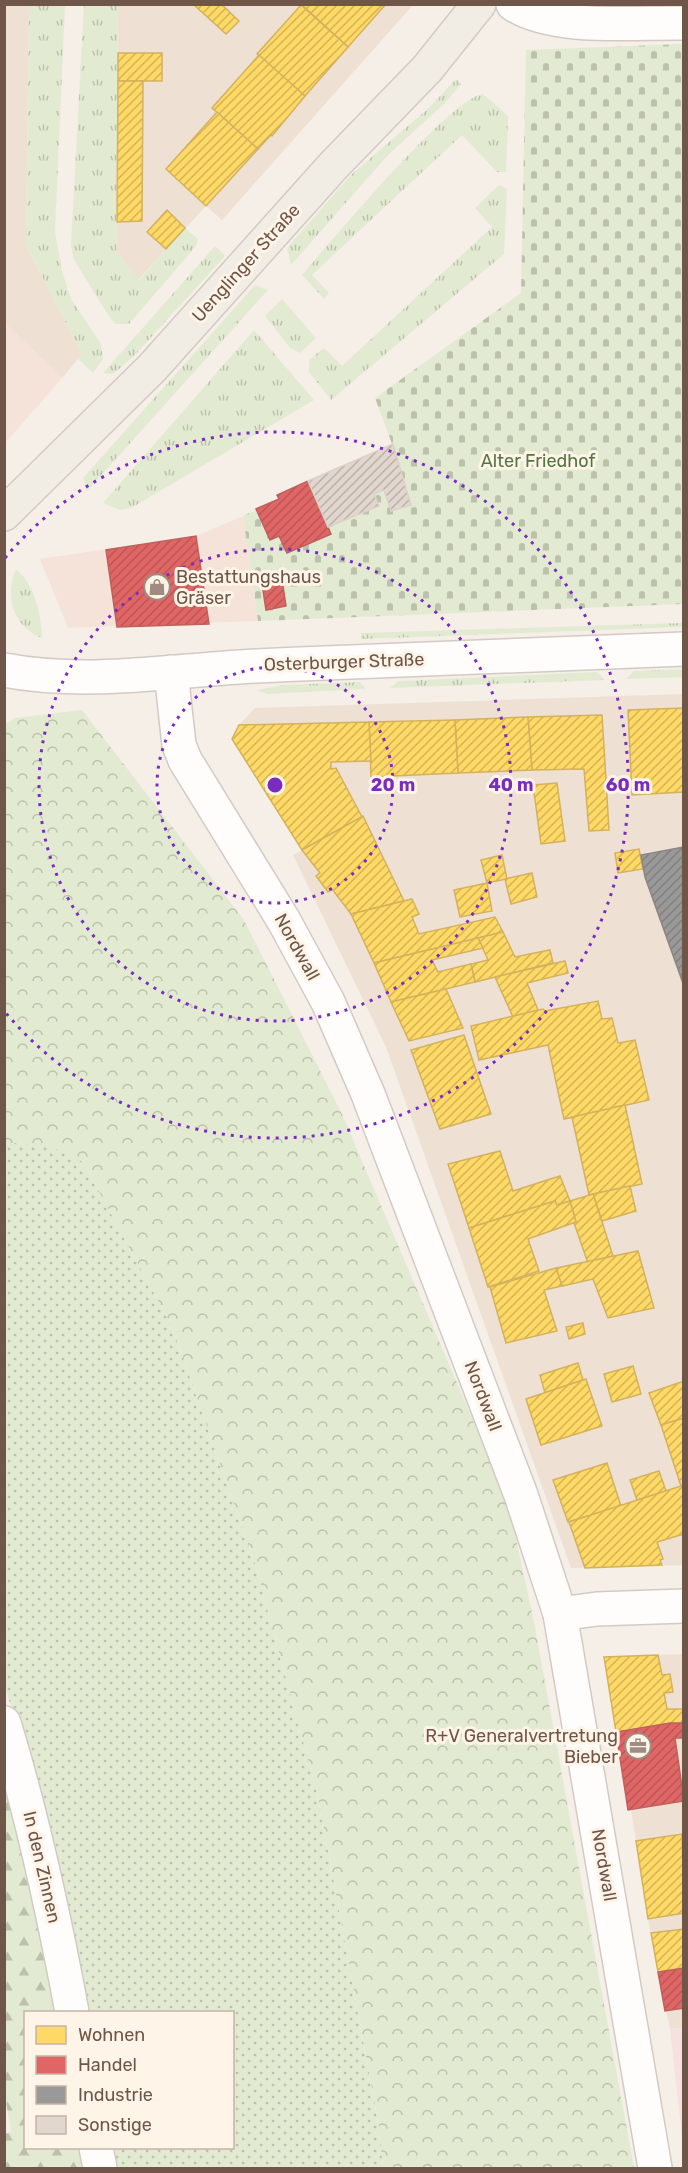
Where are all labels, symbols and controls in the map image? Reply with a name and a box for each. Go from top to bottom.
street label: Uenglinger Straße [187,199,305,327]
park label: Alter Friedhof [481,450,595,472]
place label: Bestattungshaus Gräser [176,566,321,609]
shop icon: Bestattungshaus Gräser [142,572,172,602]
street label: Osterburger Straße [263,648,425,676]
text: 20 m [371,774,415,796]
text: 40 m [489,774,533,796]
text: 60 m [606,774,650,796]
centre of rings [265,775,285,795]
street label: Nordwall [270,910,324,984]
street label: Nordwall [460,1358,506,1434]
place label: R+V Generalvertretung Bieber [425,1725,618,1768]
office icon: R+V Generalvertretung Bieber [623,1731,653,1761]
street label: In den Zinnen [18,1809,66,1925]
street label: Nordwall [587,1827,621,1903]
legend [24,2011,234,2149]
text: Wohnen [78,2024,145,2046]
text: Handel [78,2054,137,2076]
text: Industrie [78,2084,153,2106]
text: Sonstige [78,2114,152,2136]

